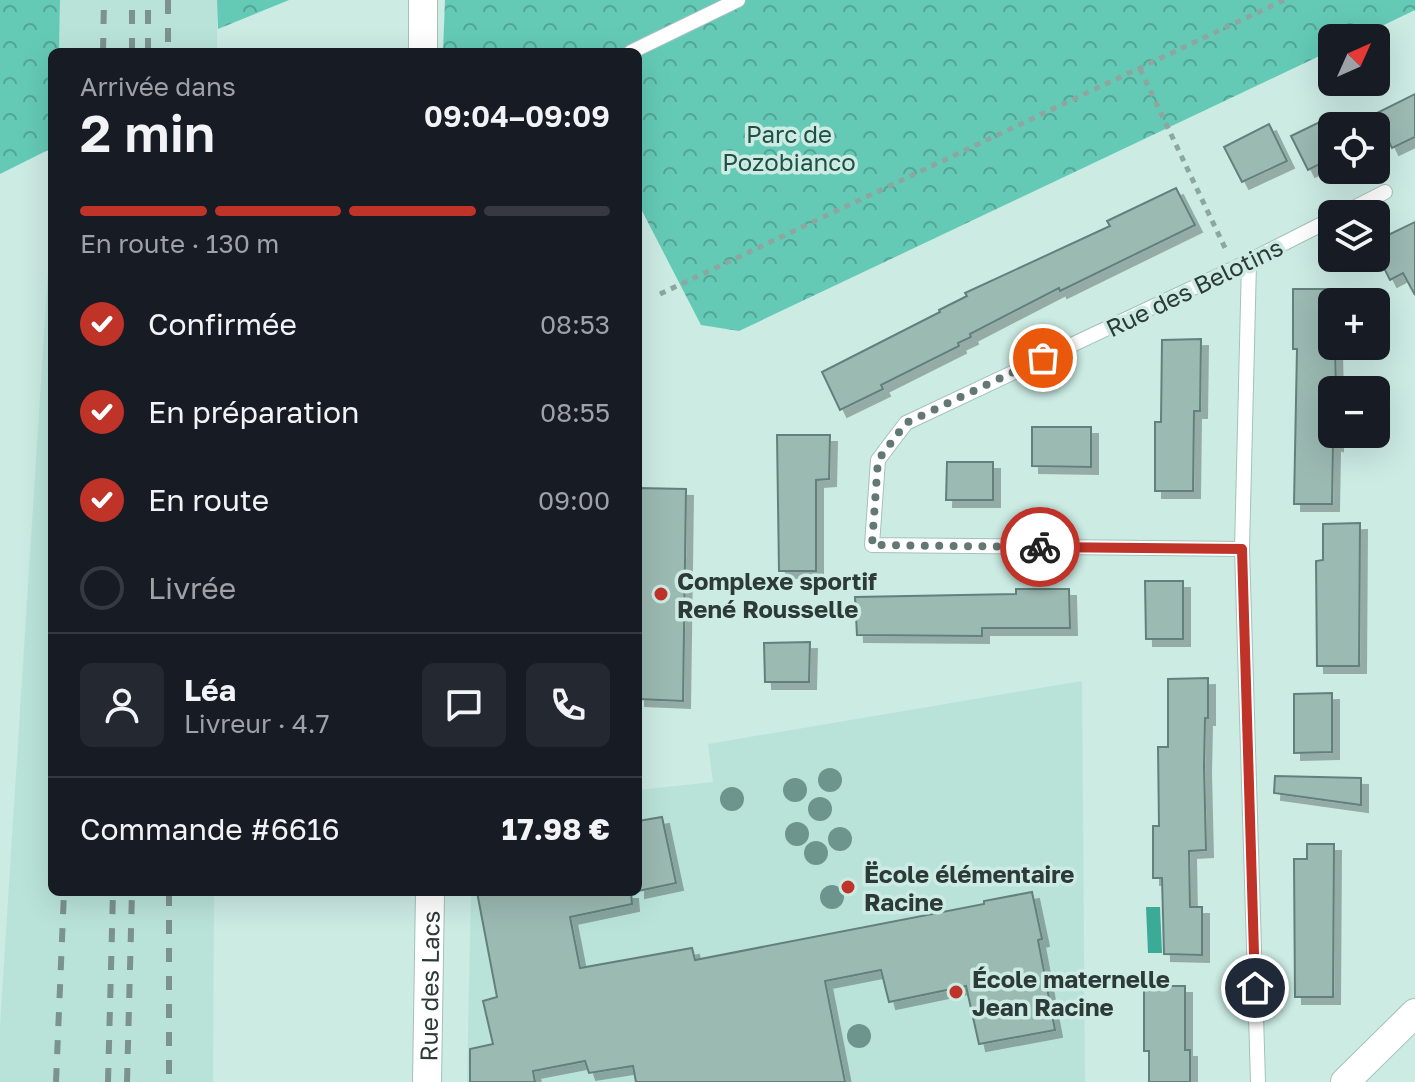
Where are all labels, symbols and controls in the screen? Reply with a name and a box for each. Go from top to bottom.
north arrow [1318,24,1390,96]
map controls [1318,24,1390,448]
text: Arrivée dans [80,71,236,102]
text: 09:04–09:09 [424,98,610,134]
text: 2 min [80,101,215,163]
button: locate [1318,112,1390,184]
park label: Parc de Pozobianco [722,119,856,176]
button: layers [1318,200,1390,272]
text: En route · 130 m [80,228,279,259]
street label: Rue des Belotins [1101,232,1287,342]
button: + [1318,288,1390,360]
icon: check [80,302,124,346]
text: Confirmée [148,306,297,342]
text: 08:53 [540,309,610,340]
pin [1009,324,1077,392]
icon: bag [1021,336,1065,380]
button: − [1318,376,1390,448]
icon: check [80,390,124,434]
text: En préparation [148,394,359,430]
text: 08:55 [540,397,610,428]
icon: check [80,478,124,522]
text: En route [148,482,269,518]
text: 09:00 [538,485,610,516]
courier [1000,507,1080,587]
icon: bike [1018,525,1062,569]
place label: Complexe sportif René Rousselle [677,566,877,623]
text: Livrée [148,570,236,606]
marker: Complexe sportif René Rousselle [652,585,670,603]
button: person [80,663,164,747]
button: chat [422,663,506,747]
button: phone [526,663,610,747]
text: Léa [184,672,236,708]
text: Livreur · 4.7 [184,708,329,739]
text: Commande #6616 [80,811,340,847]
text: 17.98 € [502,811,610,847]
place label: Ëcole élémentaire Racine [864,859,1074,916]
marker: Ëcole élémentaire Racine [839,878,857,896]
street label: Rue des Lacs [413,910,444,1062]
pin [1221,954,1289,1022]
place label: École maternelle Jean Racine [972,964,1170,1021]
icon: home [1233,966,1277,1010]
marker: École maternelle Jean Racine [947,983,965,1001]

